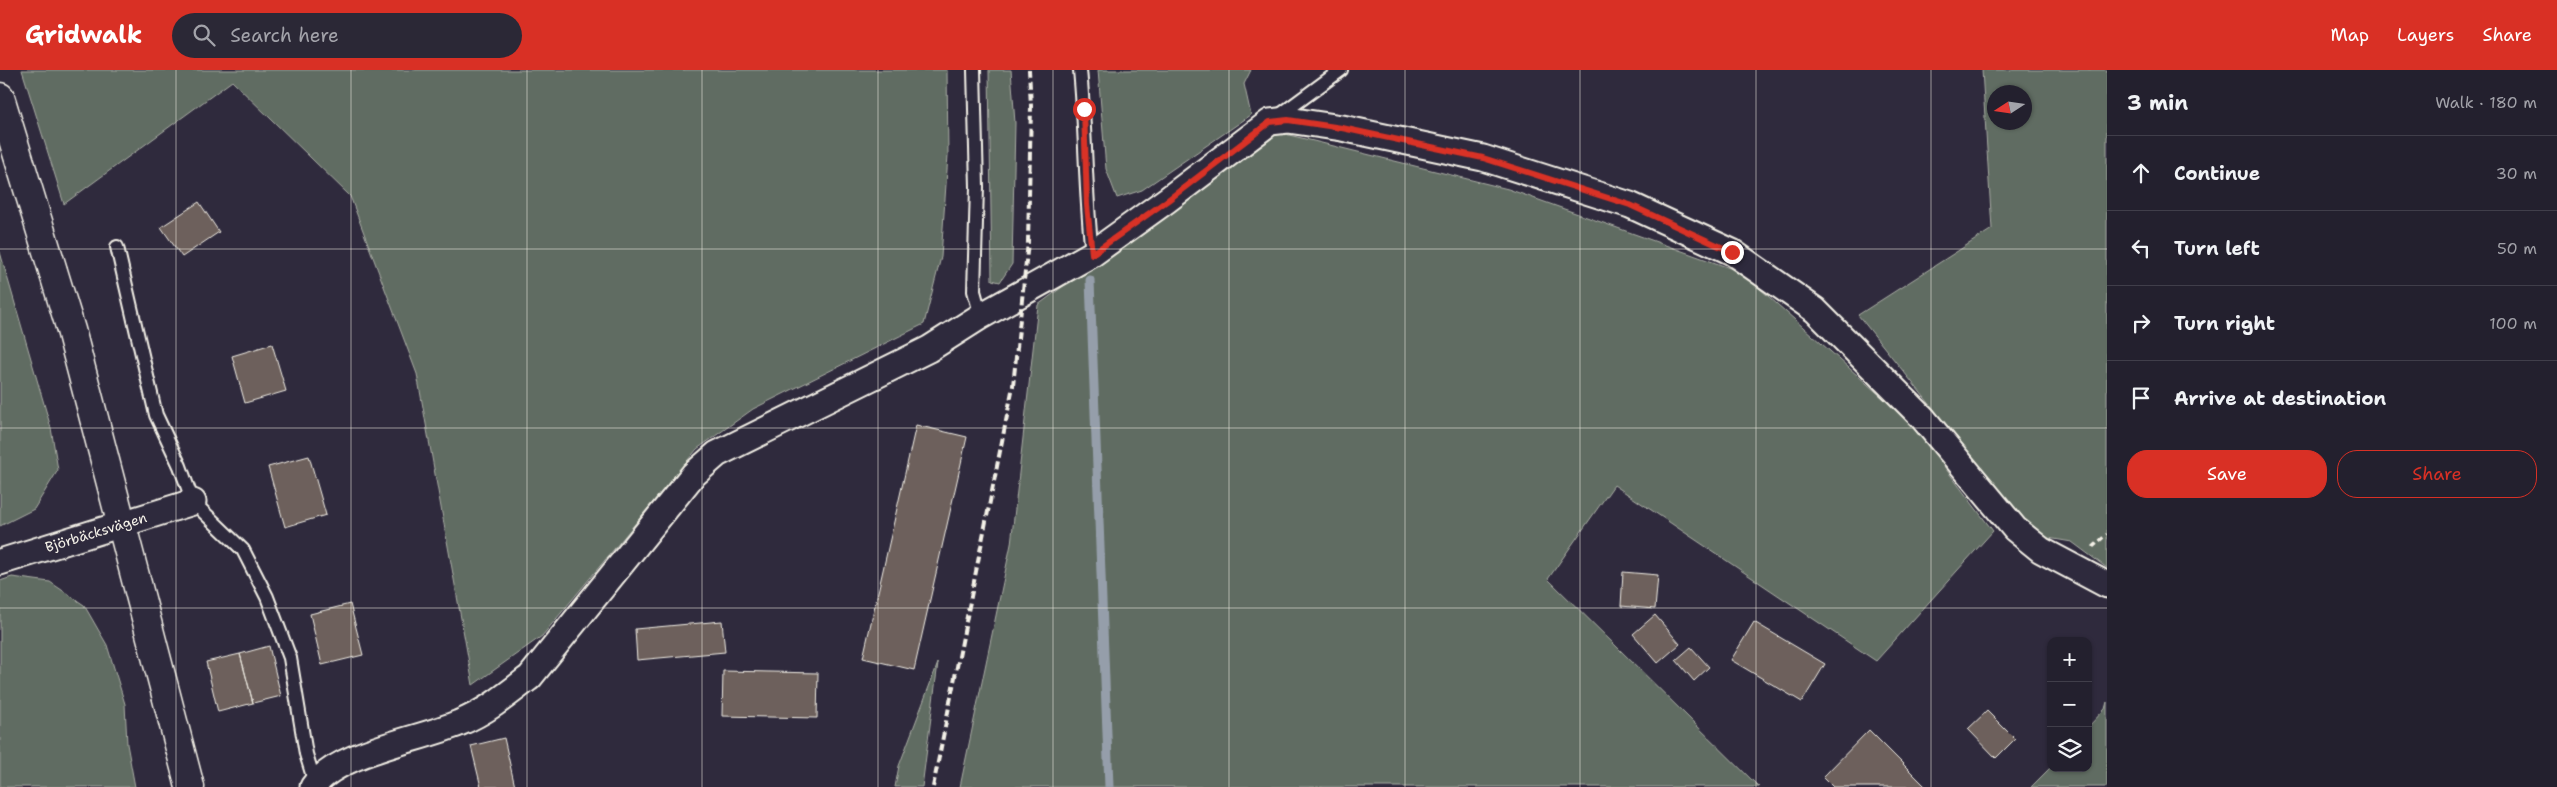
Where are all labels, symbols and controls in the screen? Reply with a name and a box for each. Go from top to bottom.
search box [172,13,522,58]
text: Gridwalk [25,19,142,51]
icon: search [190,21,218,49]
text: Search here [230,23,339,48]
text: Map [2331,23,2369,47]
text: Layers [2397,23,2454,47]
text: Share [2482,23,2532,47]
north arrow [1987,85,2032,130]
text: 3 min [2127,89,2188,117]
text: Walk · 180 m [2435,92,2537,113]
route start [1073,98,1096,121]
icon: ahead [2127,159,2155,187]
text: Continue [2174,161,2260,186]
text: 30 m [2496,163,2537,184]
icon: left [2127,234,2155,262]
text: Turn left [2174,236,2260,261]
text: 50 m [2497,238,2537,259]
route end [1721,241,1744,264]
icon: right [2127,309,2155,337]
text: Turn right [2174,311,2275,336]
text: 100 m [2489,313,2537,334]
icon: arrive [2127,384,2155,412]
text: Arrive at destination [2174,386,2386,411]
button: Save [2127,450,2327,498]
button: Share [2337,450,2537,498]
street label: Björbäcksvägen [43,508,149,556]
map controls [2047,637,2092,772]
button: + [2047,637,2092,682]
button: − [2047,682,2092,727]
button: layers [2047,727,2092,772]

